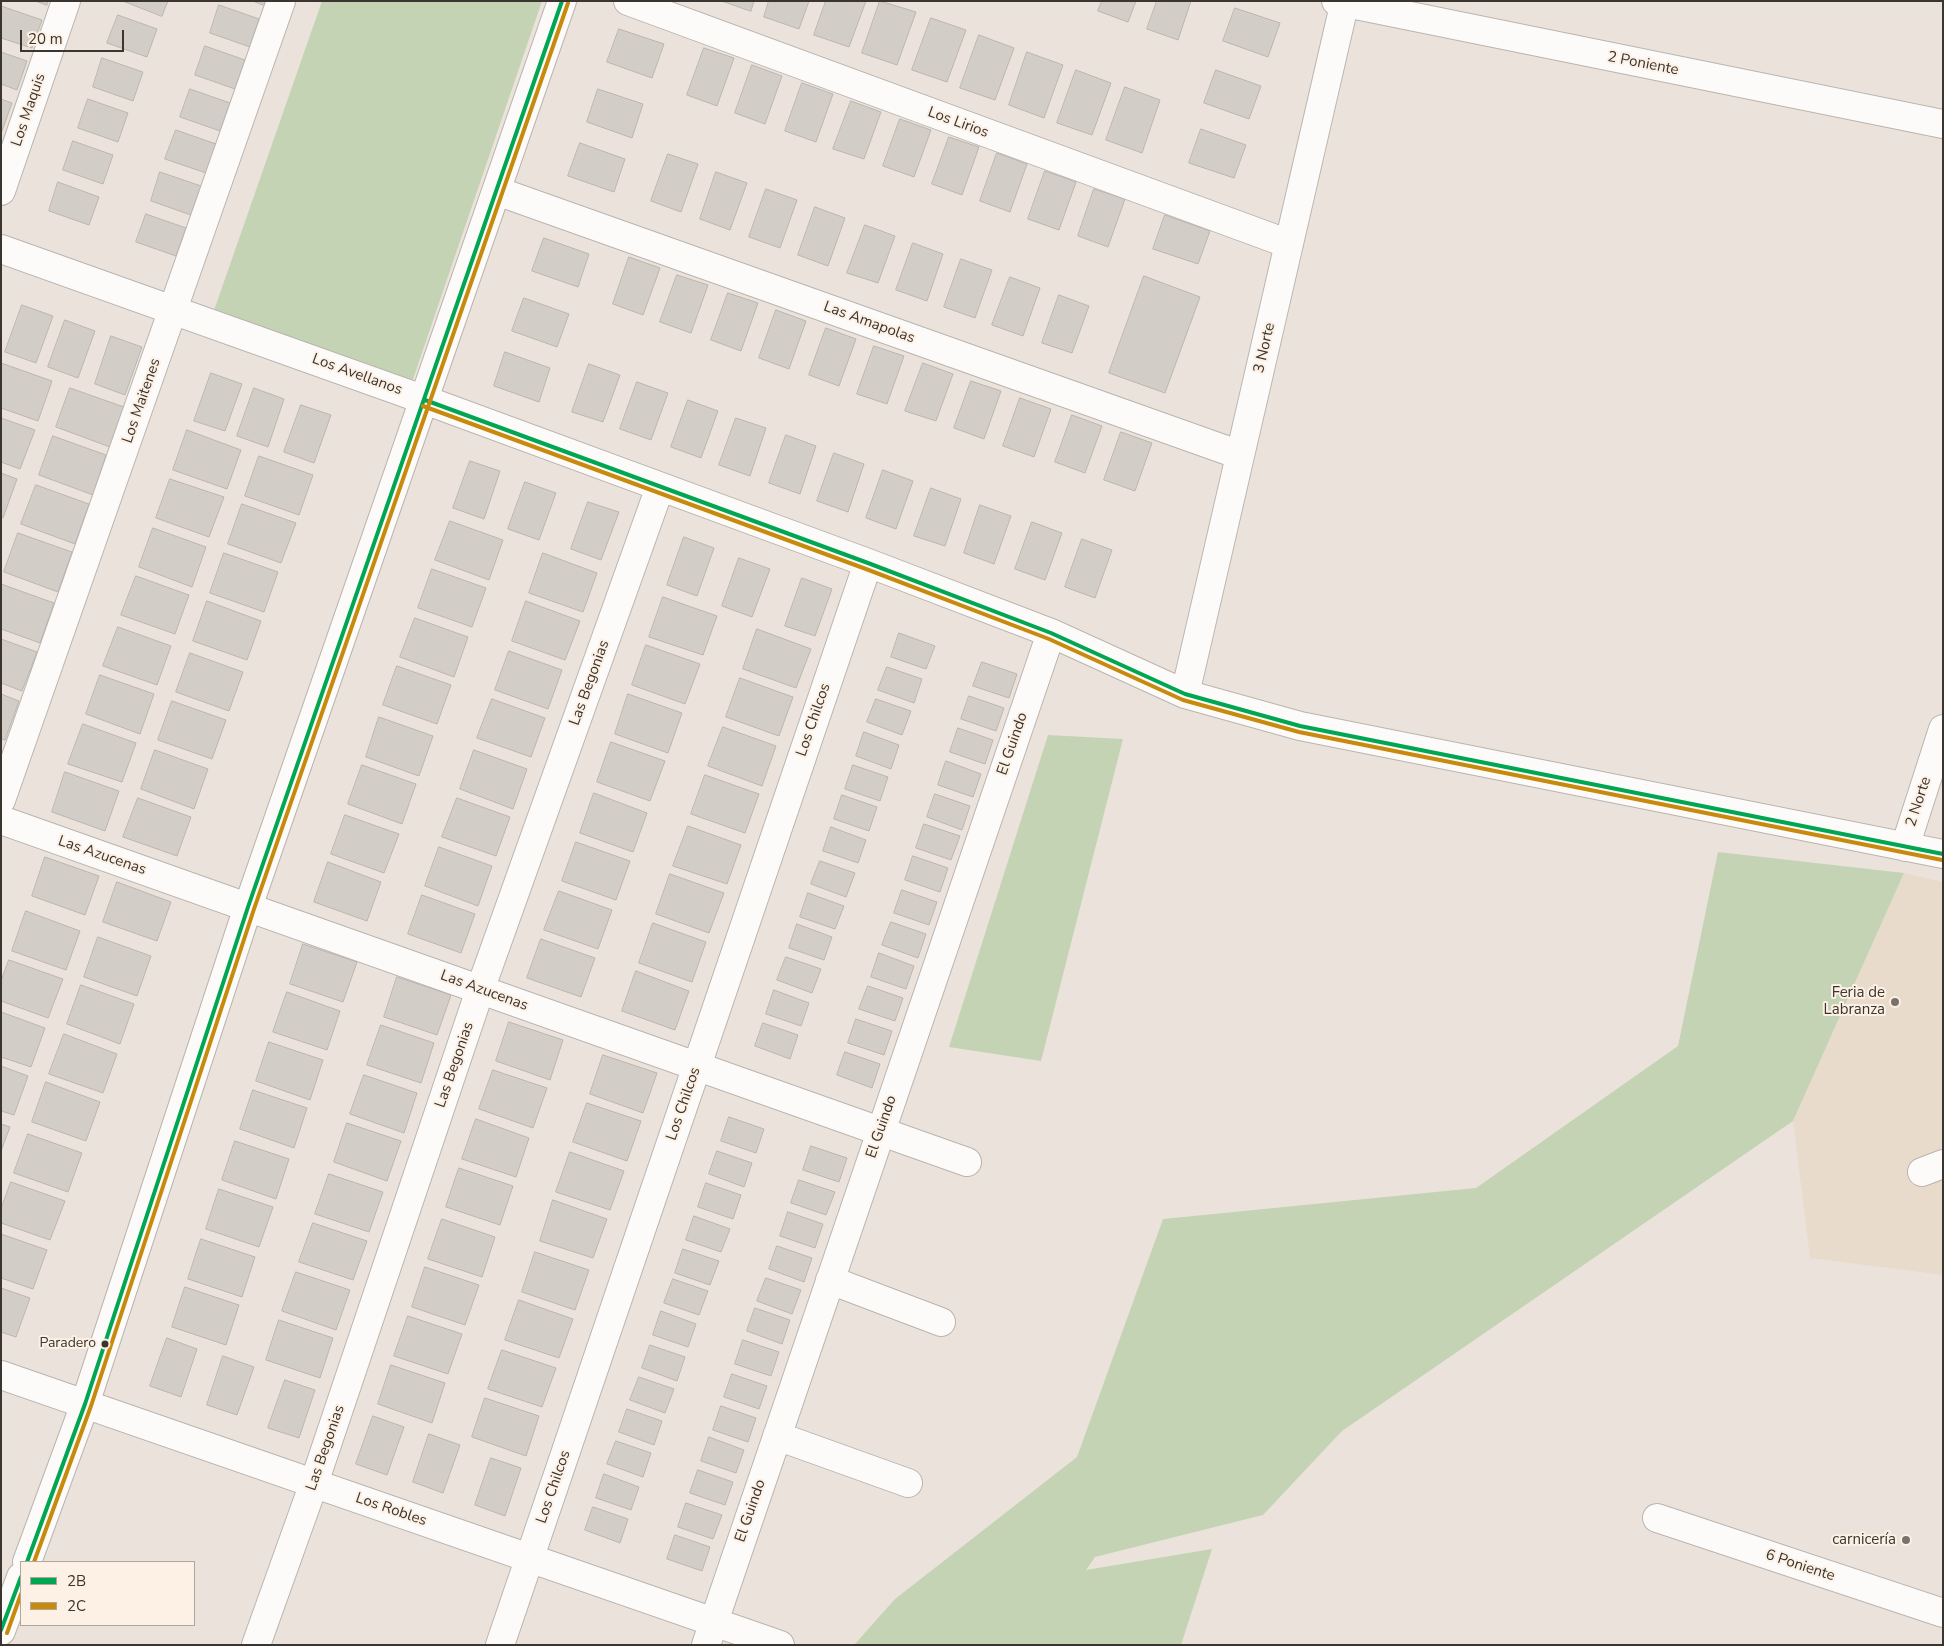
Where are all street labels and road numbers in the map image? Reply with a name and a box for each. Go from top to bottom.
street label: 2 Poniente [1606,48,1680,80]
street label: Los Maquis [8,71,50,149]
street label: Los Lirios [925,104,991,142]
street label: Las Amapolas [821,298,917,348]
street label: 3 Norte [1250,321,1280,375]
street label: Los Avellanos [310,350,404,400]
street label: Los Maitenes [119,356,165,446]
street label: Las Begonias [566,638,614,728]
street label: Los Chilcos [793,681,835,759]
street label: El Guindo [994,710,1032,778]
street label: 2 Norte [1903,775,1935,829]
street label: Las Azucenas [56,833,148,879]
street label: Las Azucenas [438,967,530,1015]
street label: Las Begonias [432,1020,478,1110]
street label: Los Chilcos [663,1065,705,1143]
street label: El Guindo [863,1093,901,1161]
street label: Las Begonias [303,1403,349,1493]
street label: Los Chilcos [533,1448,575,1526]
street label: El Guindo [732,1477,770,1545]
street label: Los Robles [353,1489,429,1531]
street label: 6 Poniente [1763,1546,1837,1586]

